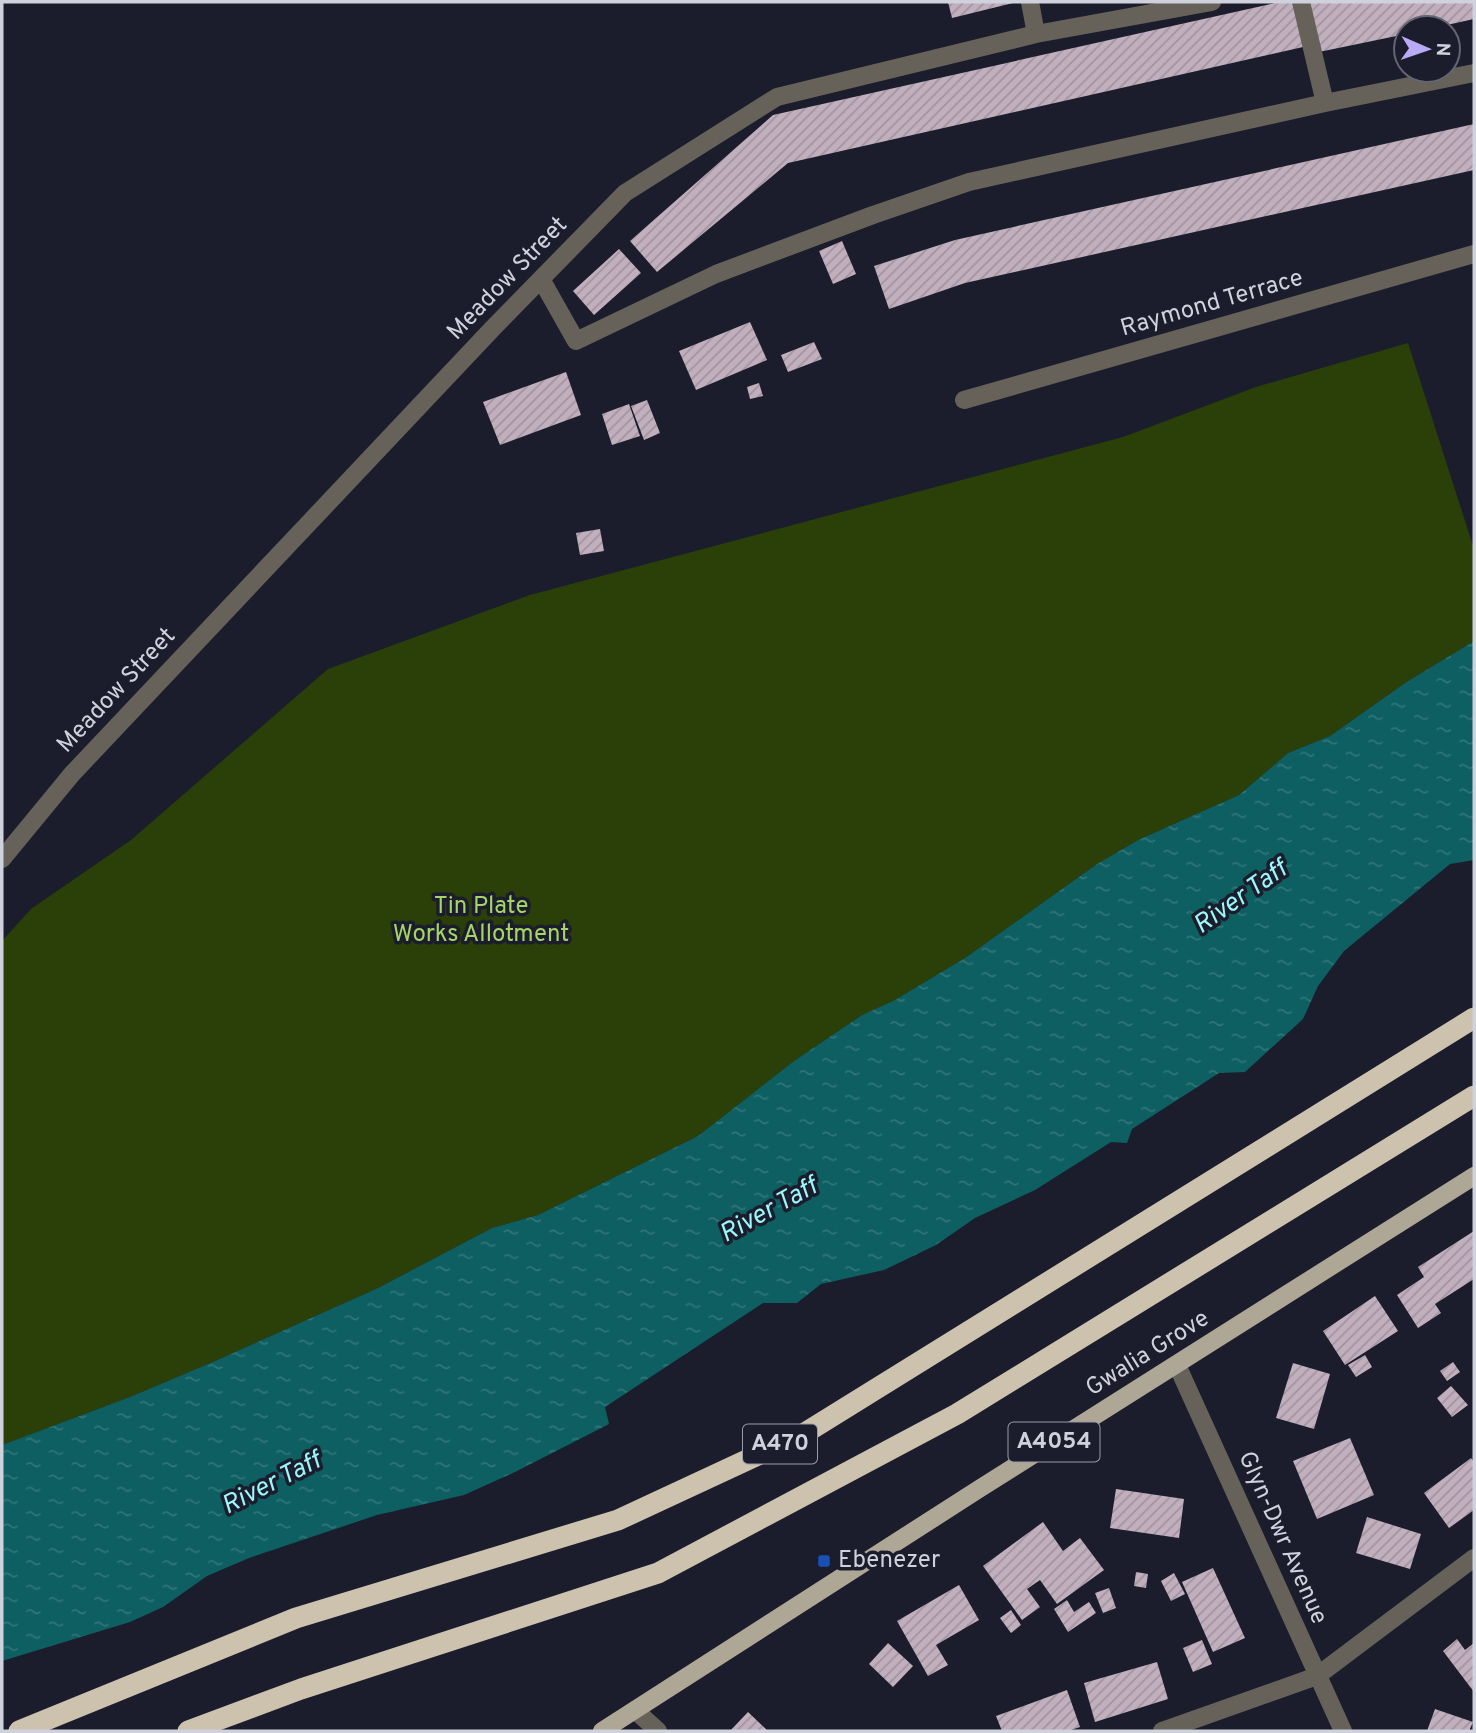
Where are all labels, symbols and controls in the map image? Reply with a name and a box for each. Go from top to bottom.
north arrow [1392,14,1462,84]
text: N [1430,42,1454,57]
street label: Meadow Street [441,211,575,347]
street label: Raymond Terrace [1117,264,1307,344]
street label: Meadow Street [51,622,183,760]
water label: River Taff [1188,852,1297,942]
park label: Tin Plate Works Allotment [393,892,569,950]
water label: River Taff [714,1169,826,1251]
street label: Gwalia Grove [1081,1304,1215,1404]
road number: A4054 [1009,1422,1100,1462]
road number: A470 [743,1424,817,1464]
water label: River Taff [217,1444,330,1523]
street label: Glyn-Dwr Avenue [1230,1447,1334,1629]
place label: Ebenezer [838,1546,940,1576]
marker: Ebenezer [816,1553,832,1569]

